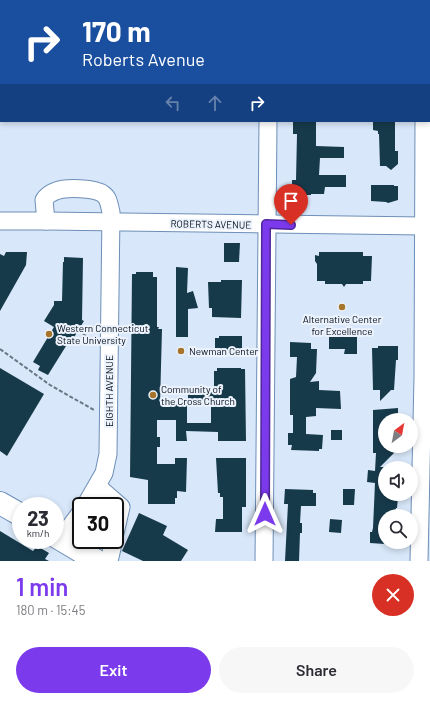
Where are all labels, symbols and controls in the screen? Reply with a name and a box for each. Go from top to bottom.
text: 170 m [82,14,151,48]
icon: right [16,16,68,68]
text: Roberts Avenue [82,48,205,70]
icon: left [162,92,184,114]
icon: ahead [204,92,226,114]
icon: right [246,92,268,114]
pin [274,184,308,225]
icon: arrive [280,190,302,212]
street label: ROBERTS AVENUE [170,217,252,231]
marker: Alternative Center for Excellence [337,302,347,312]
place label: Alternative Center for Excellence [303,313,382,337]
place label: Western Connecticut State University [57,322,149,346]
marker: Western Connecticut State University [44,329,54,339]
place label: Newman Center [189,345,259,357]
marker: Newman Center [176,346,186,356]
street label: EIGHTH AVENUE [103,355,115,427]
place label: Community of the Cross Church [161,383,235,407]
marker: Community of the Cross Church [148,390,158,400]
north arrow [378,413,418,453]
map controls [378,413,418,549]
button: sound [378,461,418,501]
position arrow [244,493,286,535]
speed limit sign: 30 [72,497,124,549]
text: 23 [27,506,49,530]
button: search [378,509,418,549]
text: km/h [27,527,49,539]
text: 1 min [16,572,68,601]
button: close [372,574,414,616]
text: 180 m · 15:45 [16,602,85,618]
button: Exit [16,647,211,693]
button: Share [219,647,414,693]

